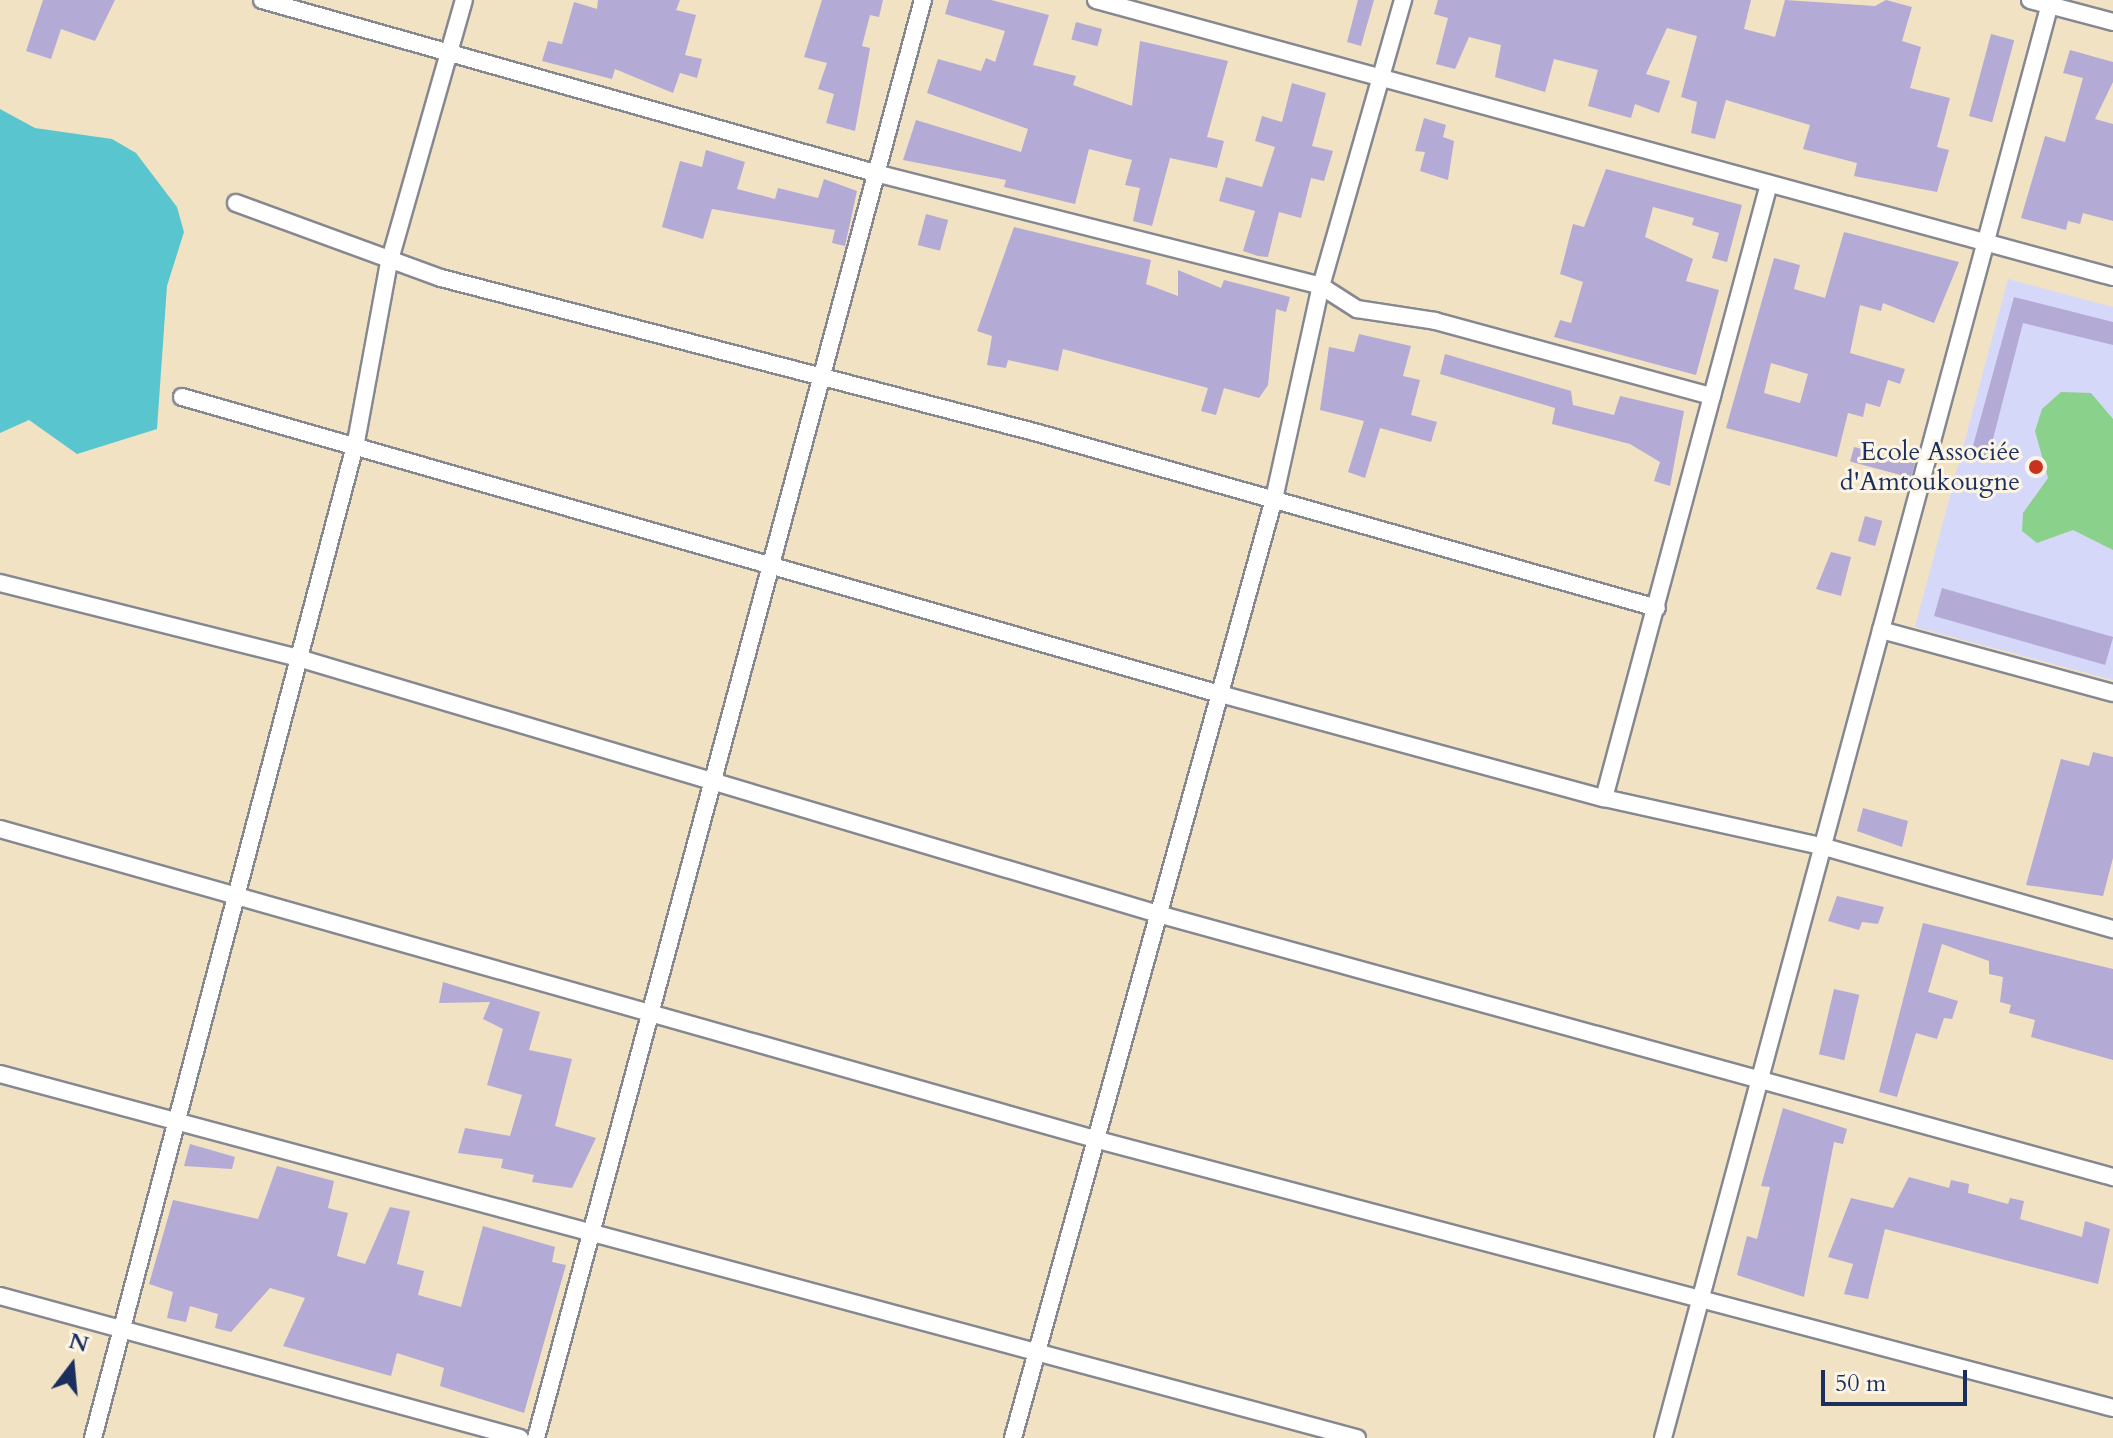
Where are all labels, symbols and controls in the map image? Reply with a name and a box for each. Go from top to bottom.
place label: Ecole Associée d'Amtoukougne [1840,436,2020,498]
marker: Ecole Associée d'Amtoukougne [2027,458,2045,476]
north arrow [32,1326,112,1406]
text: N [65,1326,92,1360]
scale bar [1825,1354,1971,1404]
text: 50 m [1835,1367,1886,1400]

